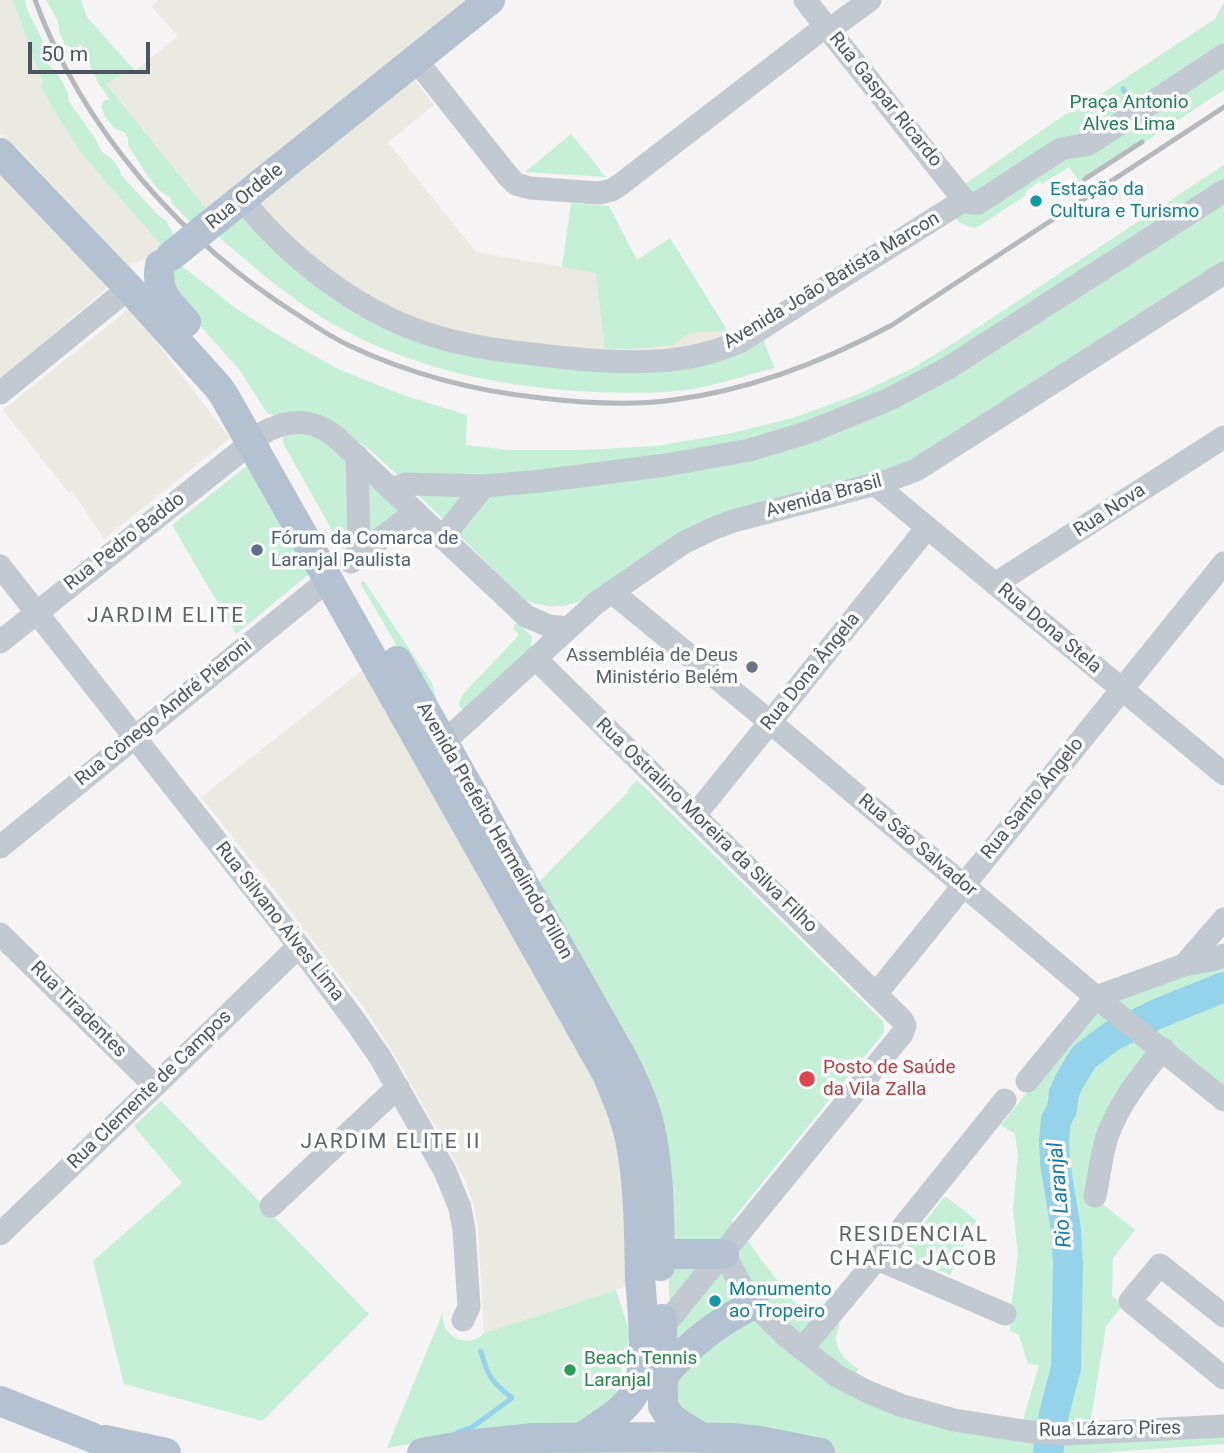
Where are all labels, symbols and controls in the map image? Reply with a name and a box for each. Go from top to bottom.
scale bar [32,28,154,72]
street label: Rua Gaspar Ricardo [824,28,946,172]
text: 50 m [41,42,88,66]
park label: Praça Antonio Alves Lima [1069,92,1189,136]
street label: Rua Ordele [202,159,288,235]
place label: Estação da Cultura e Turismo [1050,179,1199,223]
marker: Estação da Cultura e Turismo [1028,193,1044,209]
street label: Avenida João Batista Marcon [720,207,944,355]
street label: Avenida Brasil [763,471,885,523]
street label: Rua Nova [1070,479,1150,543]
street label: Rua Pedro Baddo [60,488,190,596]
place label: Fórum da Comarca de Laranjal Paulista [271,528,458,572]
marker: Fórum da Comarca de Laranjal Paulista [249,542,265,558]
street label: Rua Dona Stela [992,579,1106,679]
district label: JARDIM ELITE [88,604,244,630]
street label: Rua Dona Ângela [757,609,865,735]
street label: Rua Cônego André Pieroni [71,635,257,791]
place label: Assembléia de Deus Ministério Belém [566,645,738,689]
marker: Assembléia de Deus Ministério Belém [744,659,760,675]
street label: Avenida Prefeito Hermelindo Pillon [411,698,577,964]
street label: Rua Ostralino Moreira da Silva Filho [591,714,821,938]
street label: Rua Santo Ângelo [977,734,1089,864]
street label: Rua São Salvador [853,790,981,902]
street label: Rua Silvano Alves Lima [210,838,348,1006]
street label: Rua Tiradentes [25,957,131,1063]
street label: Rua Clemente de Campos [63,1006,237,1174]
place label: Posto de Saúde da Vila Zalla [823,1057,955,1101]
marker: Posto de Saúde da Vila Zalla [797,1069,817,1089]
district label: JARDIM ELITE II [302,1130,480,1156]
water label: Rio Laranjal [1044,1141,1078,1249]
district label: RESIDENCIAL CHAFIC JACOB [831,1223,997,1273]
place label: Monumento ao Tropeiro [729,1279,831,1323]
marker: Monumento ao Tropeiro [707,1293,723,1309]
place label: Beach Tennis Laranjal [584,1348,697,1392]
marker: Beach Tennis Laranjal [562,1362,578,1378]
street label: Rua Lázaro Pires [1039,1417,1181,1443]

